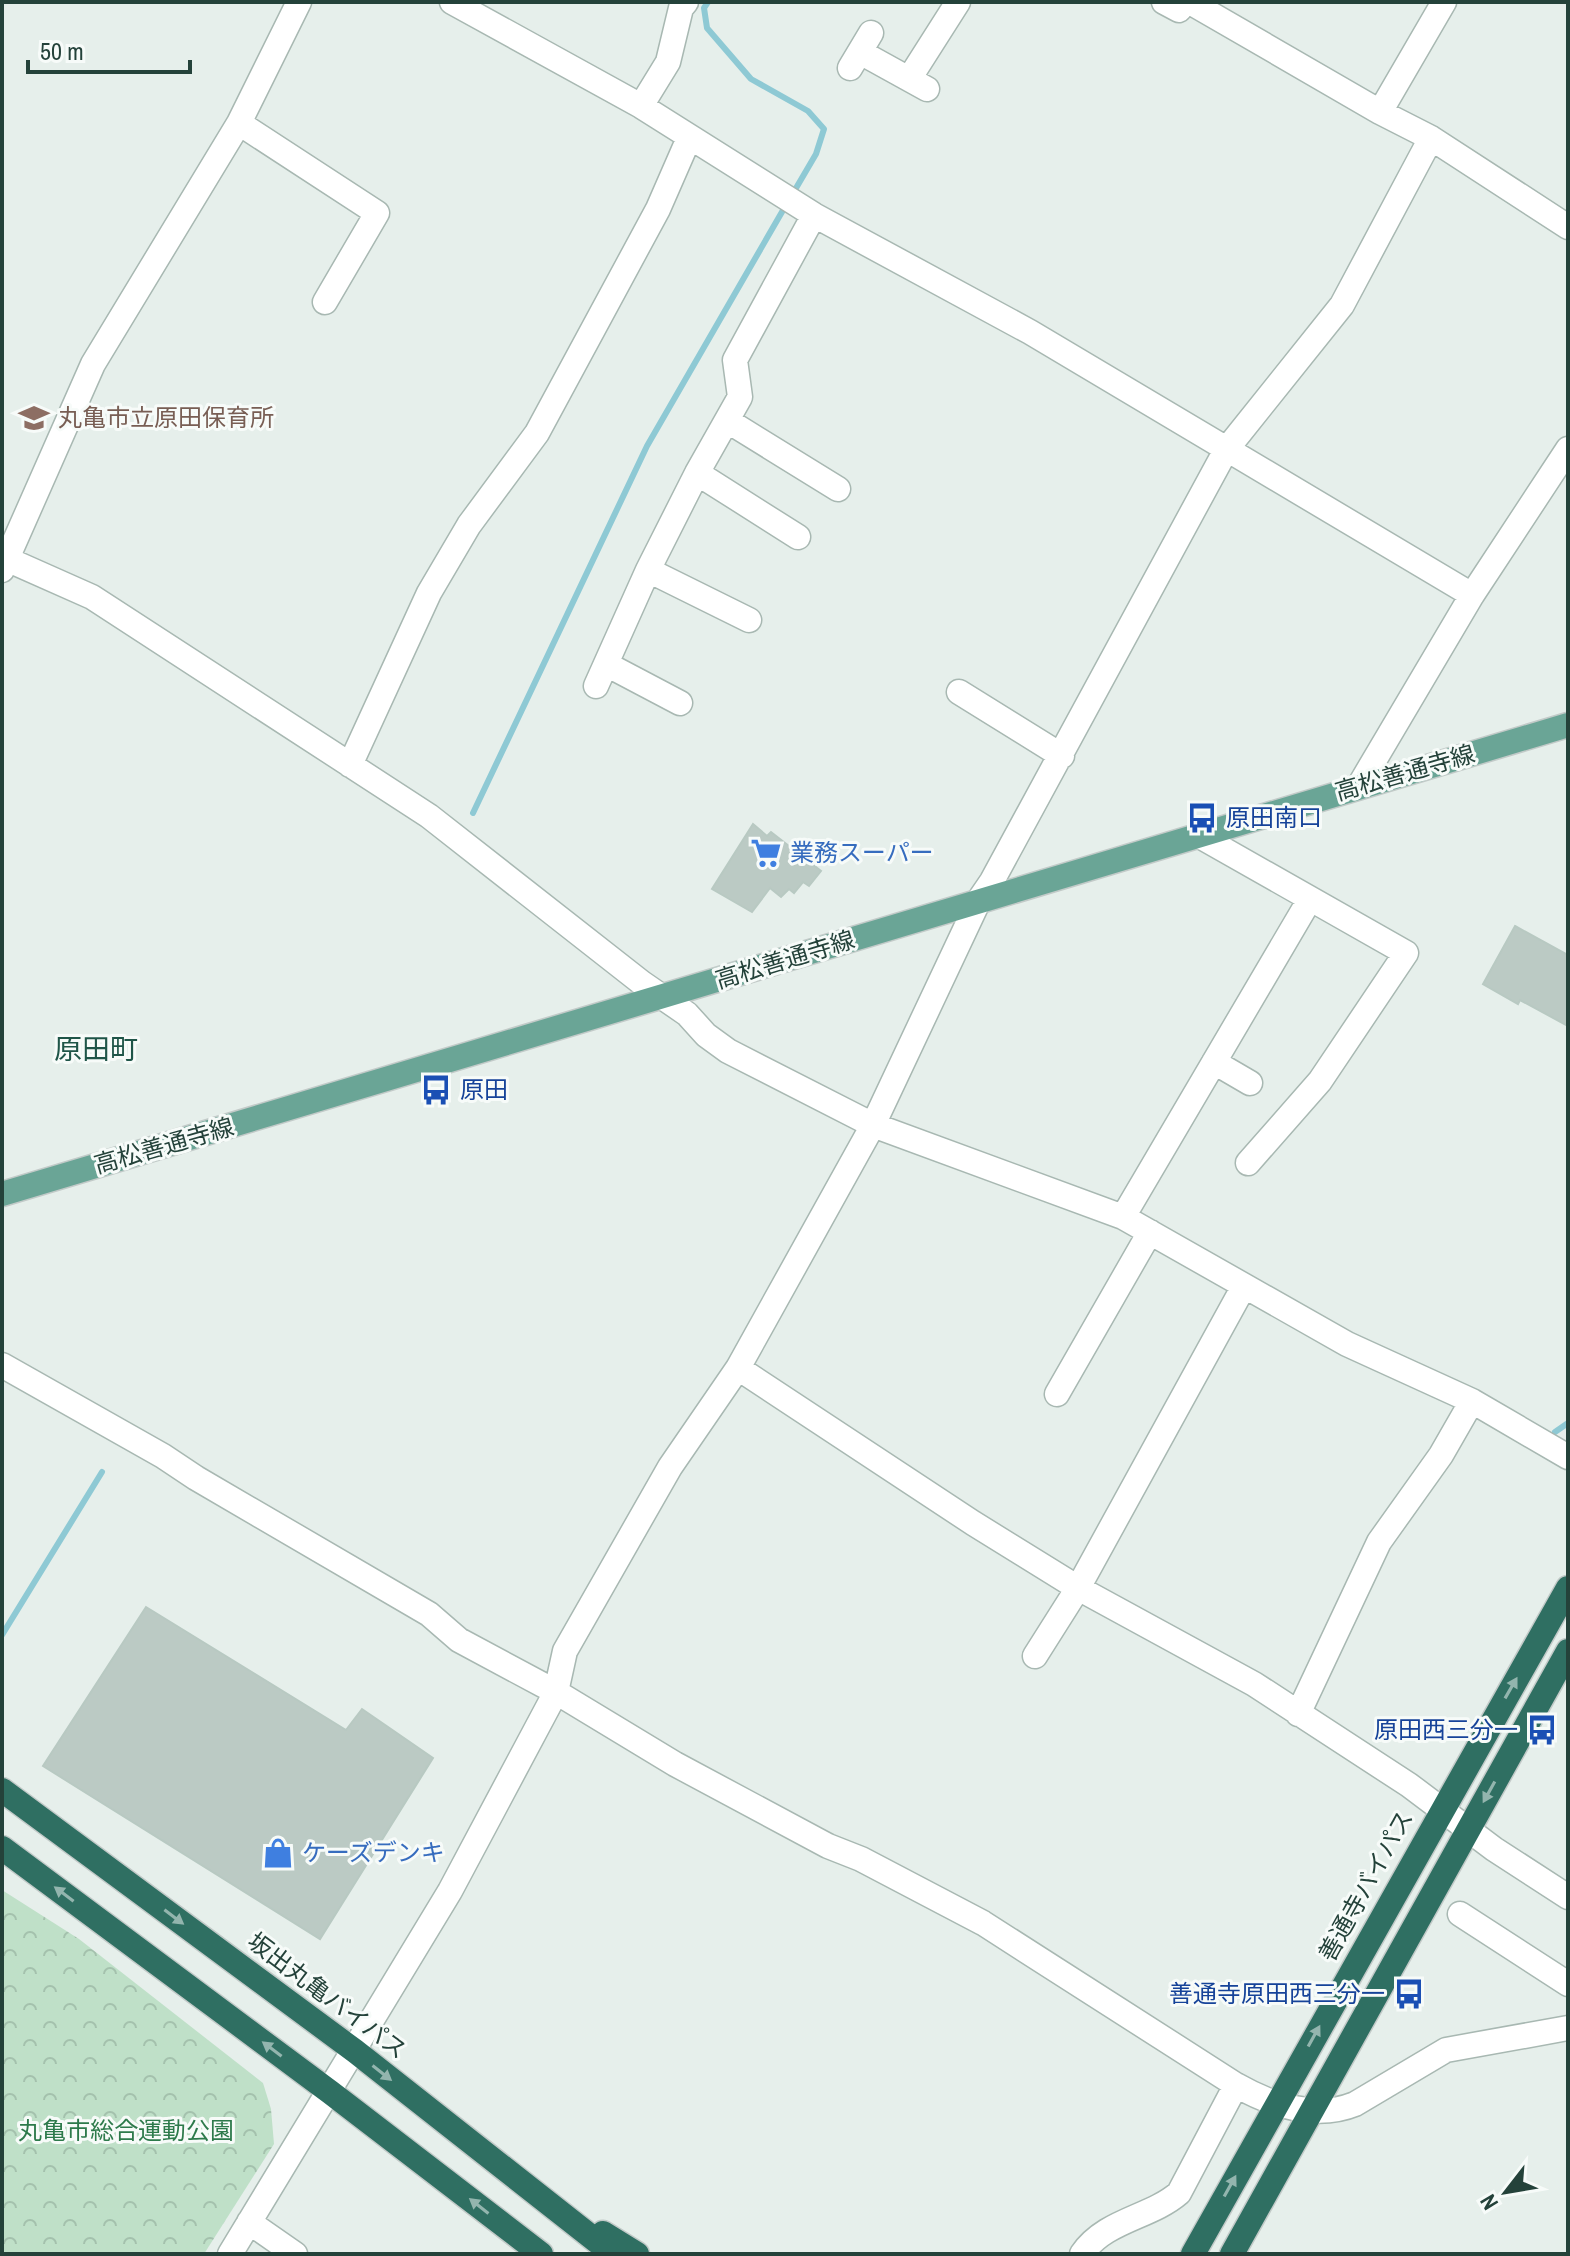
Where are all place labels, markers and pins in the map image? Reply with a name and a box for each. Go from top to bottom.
school or university icon: 丸亀市立原田保育所 [17,401,51,435]
place label: 丸亀市立原田保育所 [58,401,274,433]
bus stop icon: 原田南口 [1185,801,1219,835]
place label: 原田南口 [1226,801,1322,833]
supermarket icon: 業務スーパー [749,836,783,870]
place label: 業務スーパー [790,836,934,868]
bus stop icon: 原田 [419,1073,453,1107]
place label: 原田 [460,1073,508,1105]
place label: 原田西三分一 [1374,1713,1518,1745]
bus stop icon: 原田西三分一 [1525,1713,1559,1747]
shop icon: ケーズデンキ [261,1836,295,1870]
place label: ケーズデンキ [302,1836,445,1868]
place label: 善通寺原田西三分一 [1169,1977,1385,2009]
bus stop icon: 善通寺原田西三分一 [1392,1977,1426,2011]

